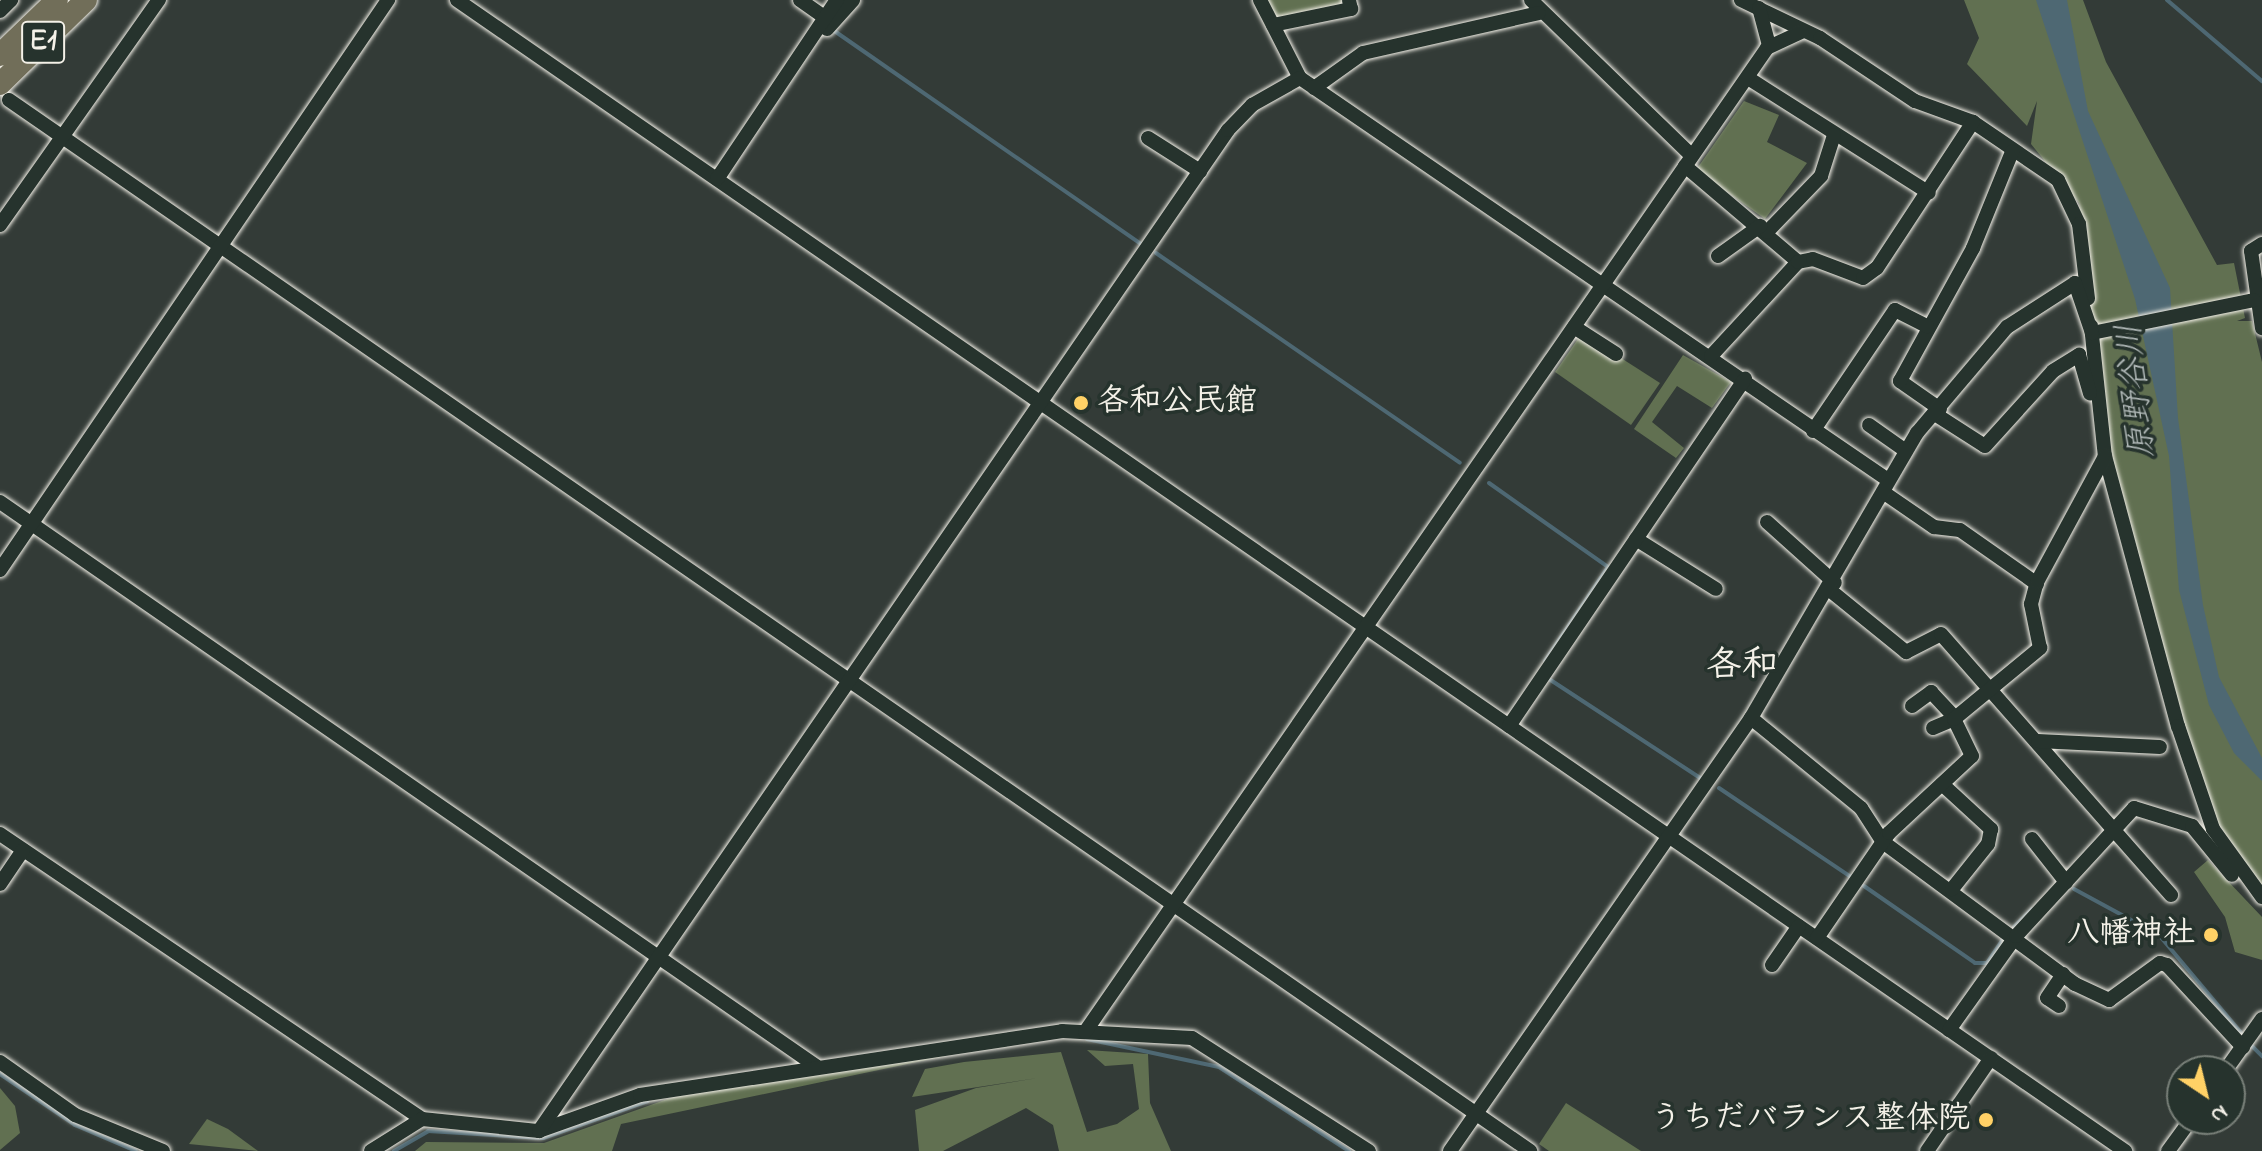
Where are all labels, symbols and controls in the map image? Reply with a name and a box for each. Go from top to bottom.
road number: E1 [21,16,65,68]
water label: 原野谷川 [2111,321,2165,461]
place label: 各和公民館 [1097,384,1257,422]
marker: 各和公民館 [1072,394,1090,412]
district label: 各和 [1706,645,1778,689]
place label: 八幡神社 [2067,916,2195,954]
marker: 八幡神社 [2202,926,2220,944]
north arrow [2166,1055,2246,1135]
text: N [2203,1096,2234,1130]
place label: うちだバランス整体院 [1650,1101,1970,1139]
marker: うちだバランス整体院 [1977,1111,1995,1129]

